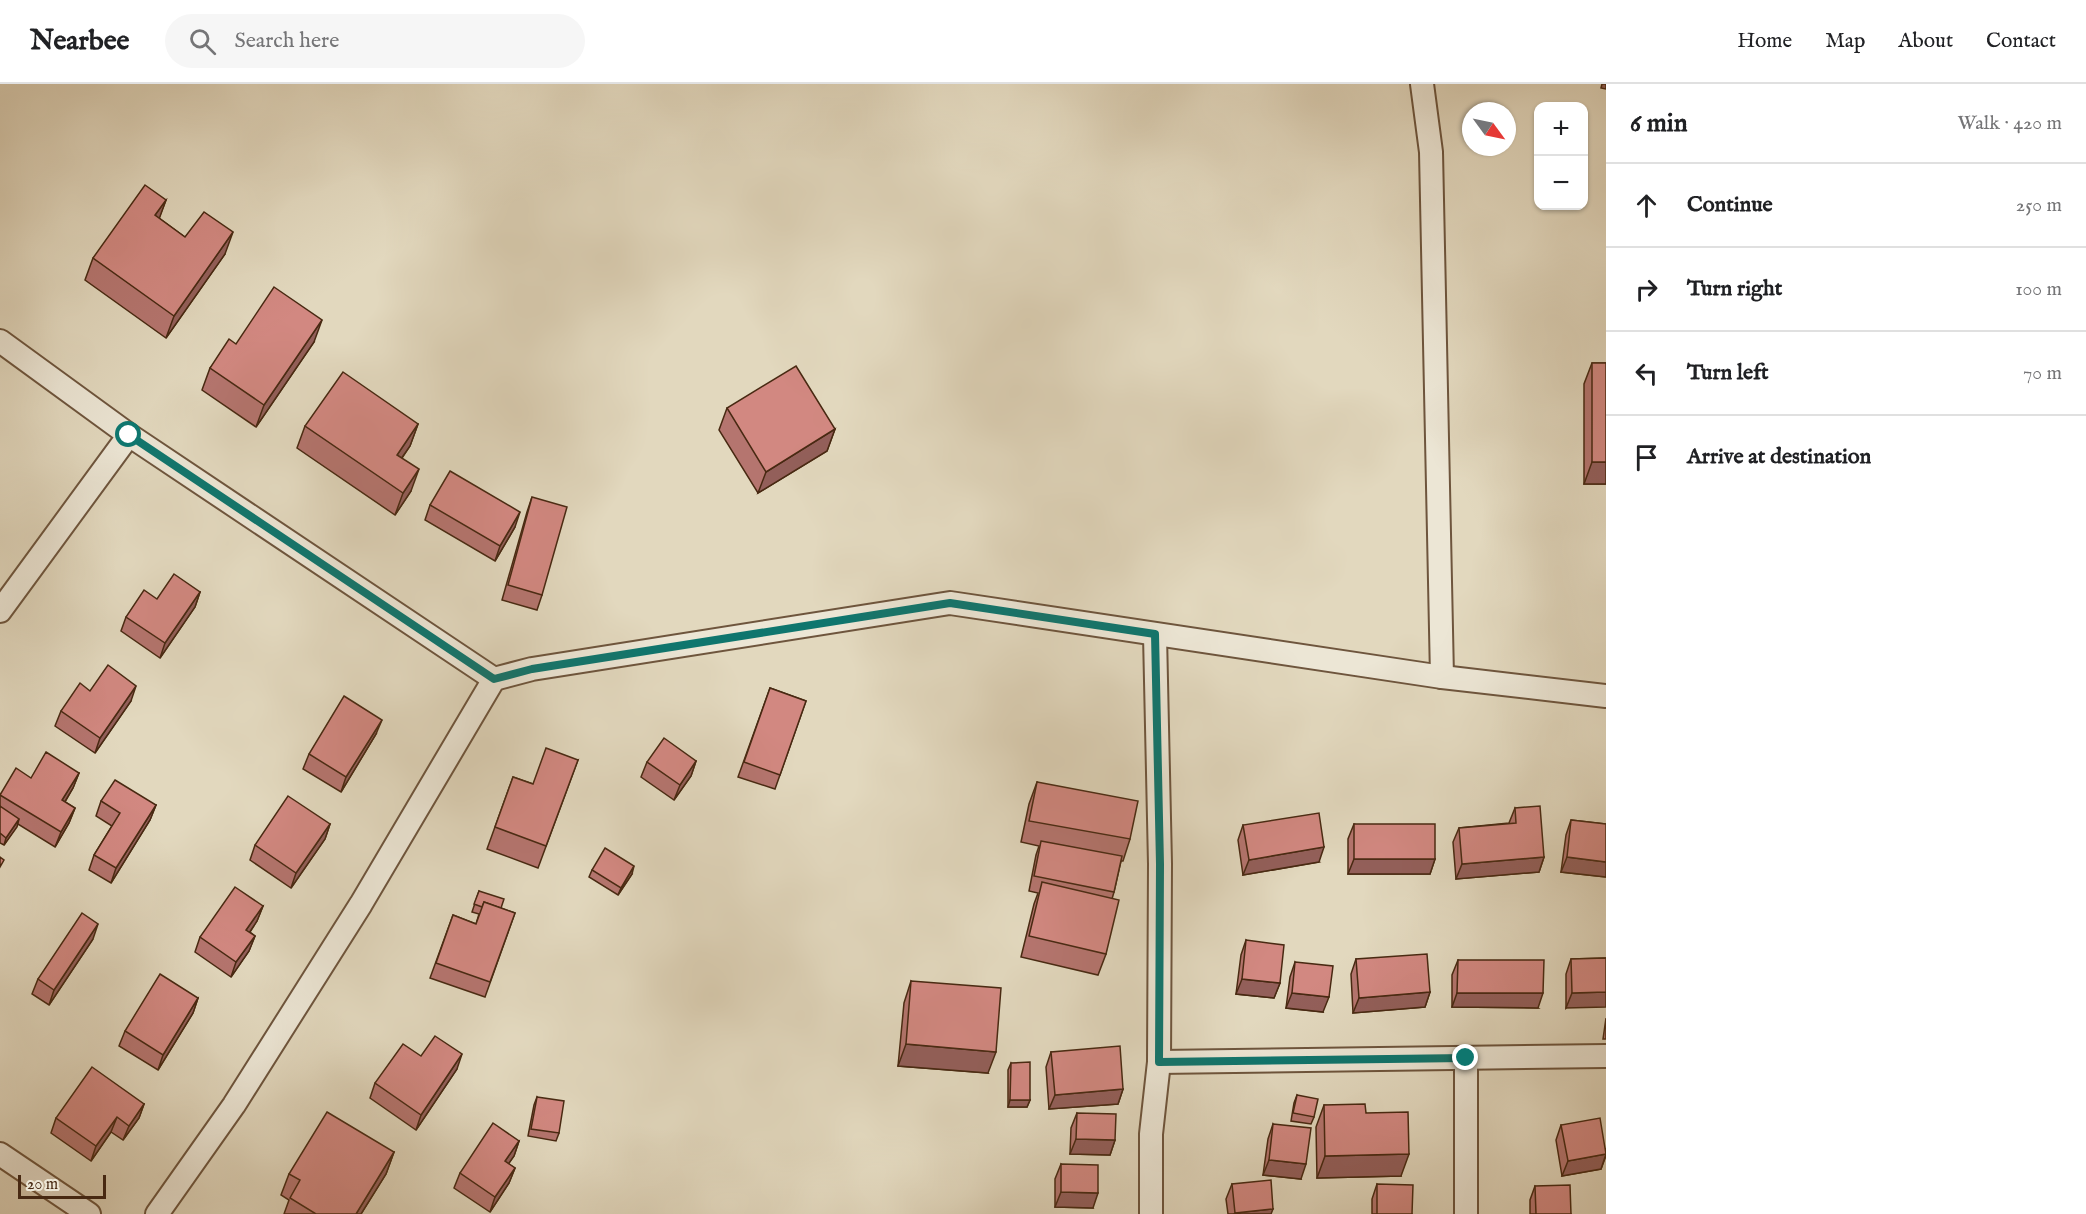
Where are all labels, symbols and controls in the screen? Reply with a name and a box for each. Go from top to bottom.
search box [165,14,585,68]
text: Nearbee [30,24,129,59]
icon: search [186,25,219,58]
text: Search here [234,27,339,55]
text: Home [1737,28,1792,55]
text: Map [1825,28,1865,55]
text: About [1898,28,1953,55]
text: Contact [1986,28,2056,55]
north arrow [1462,102,1516,156]
map controls [1534,102,1588,210]
button: + [1534,102,1588,156]
text: 6 min [1630,107,1688,140]
text: Walk · 420 m [1957,111,2062,136]
button: − [1534,156,1588,210]
icon: ahead [1630,189,1663,222]
text: Continue [1687,191,1773,219]
text: 250 m [2016,193,2062,218]
icon: right [1630,273,1663,306]
text: Turn right [1687,275,1782,303]
text: 100 m [2015,277,2062,302]
icon: left [1630,357,1663,390]
text: Turn left [1687,359,1769,387]
text: 70 m [2023,361,2062,386]
route start [115,421,141,447]
icon: arrive [1630,441,1663,474]
text: Arrive at destination [1687,443,1871,471]
route end [1452,1044,1478,1070]
scale bar [18,1172,106,1200]
text: 20 m [27,1175,58,1195]

